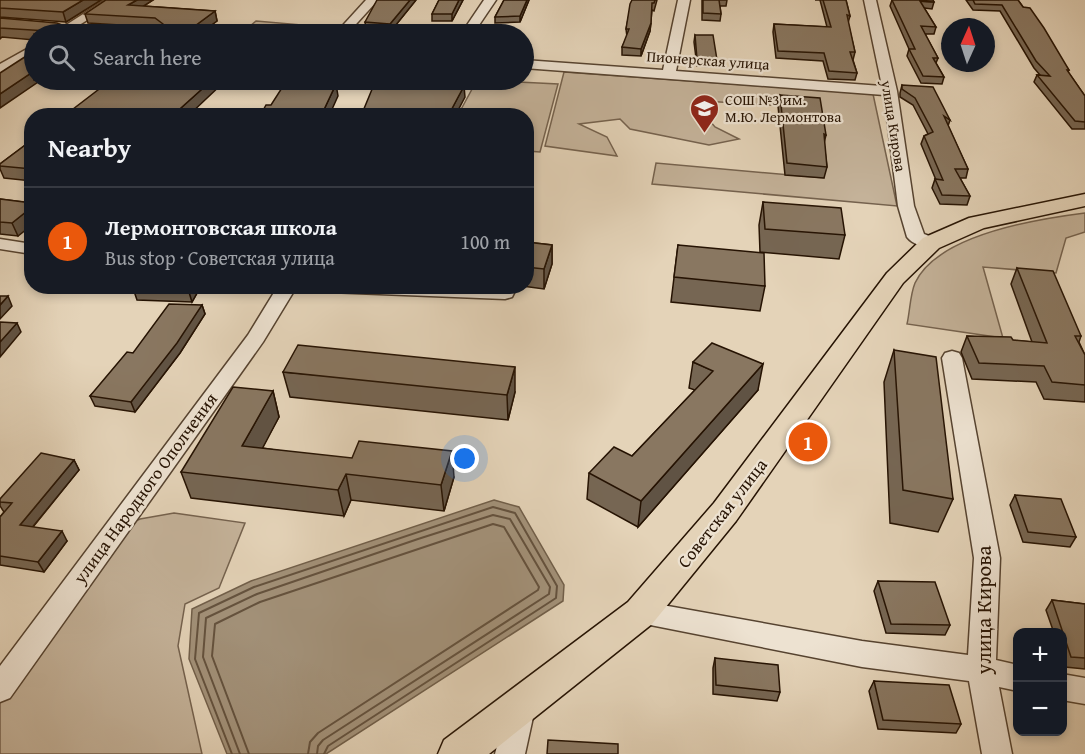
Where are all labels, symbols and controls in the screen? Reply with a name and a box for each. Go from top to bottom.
north arrow [941,18,995,72]
search box [24,24,534,90]
icon: search [45,41,78,74]
text: Search here [93,41,202,73]
street label: Пионерская улица [646,45,771,75]
street label: улица Кирова [876,78,912,174]
place label: СОШ №3 им. М.Ю. Лермонтова [725,89,842,127]
school or university icon: СОШ №3 им. М.Ю. Лермонтова [688,92,720,134]
text: Nearby [48,128,131,167]
text: Лермонтовская школа [105,211,337,243]
text: 1 [62,227,73,256]
text: 100 m [460,227,510,256]
text: Bus stop · Советская улица [105,243,335,272]
street label: улица Народного Ополчения [66,387,224,590]
pin: 1 [788,420,828,464]
your location [450,444,479,473]
street label: Советская улица [671,452,774,574]
street label: улица Кирова [968,546,999,675]
map controls [1013,628,1067,736]
button: + [1013,628,1067,682]
button: − [1013,682,1067,736]

